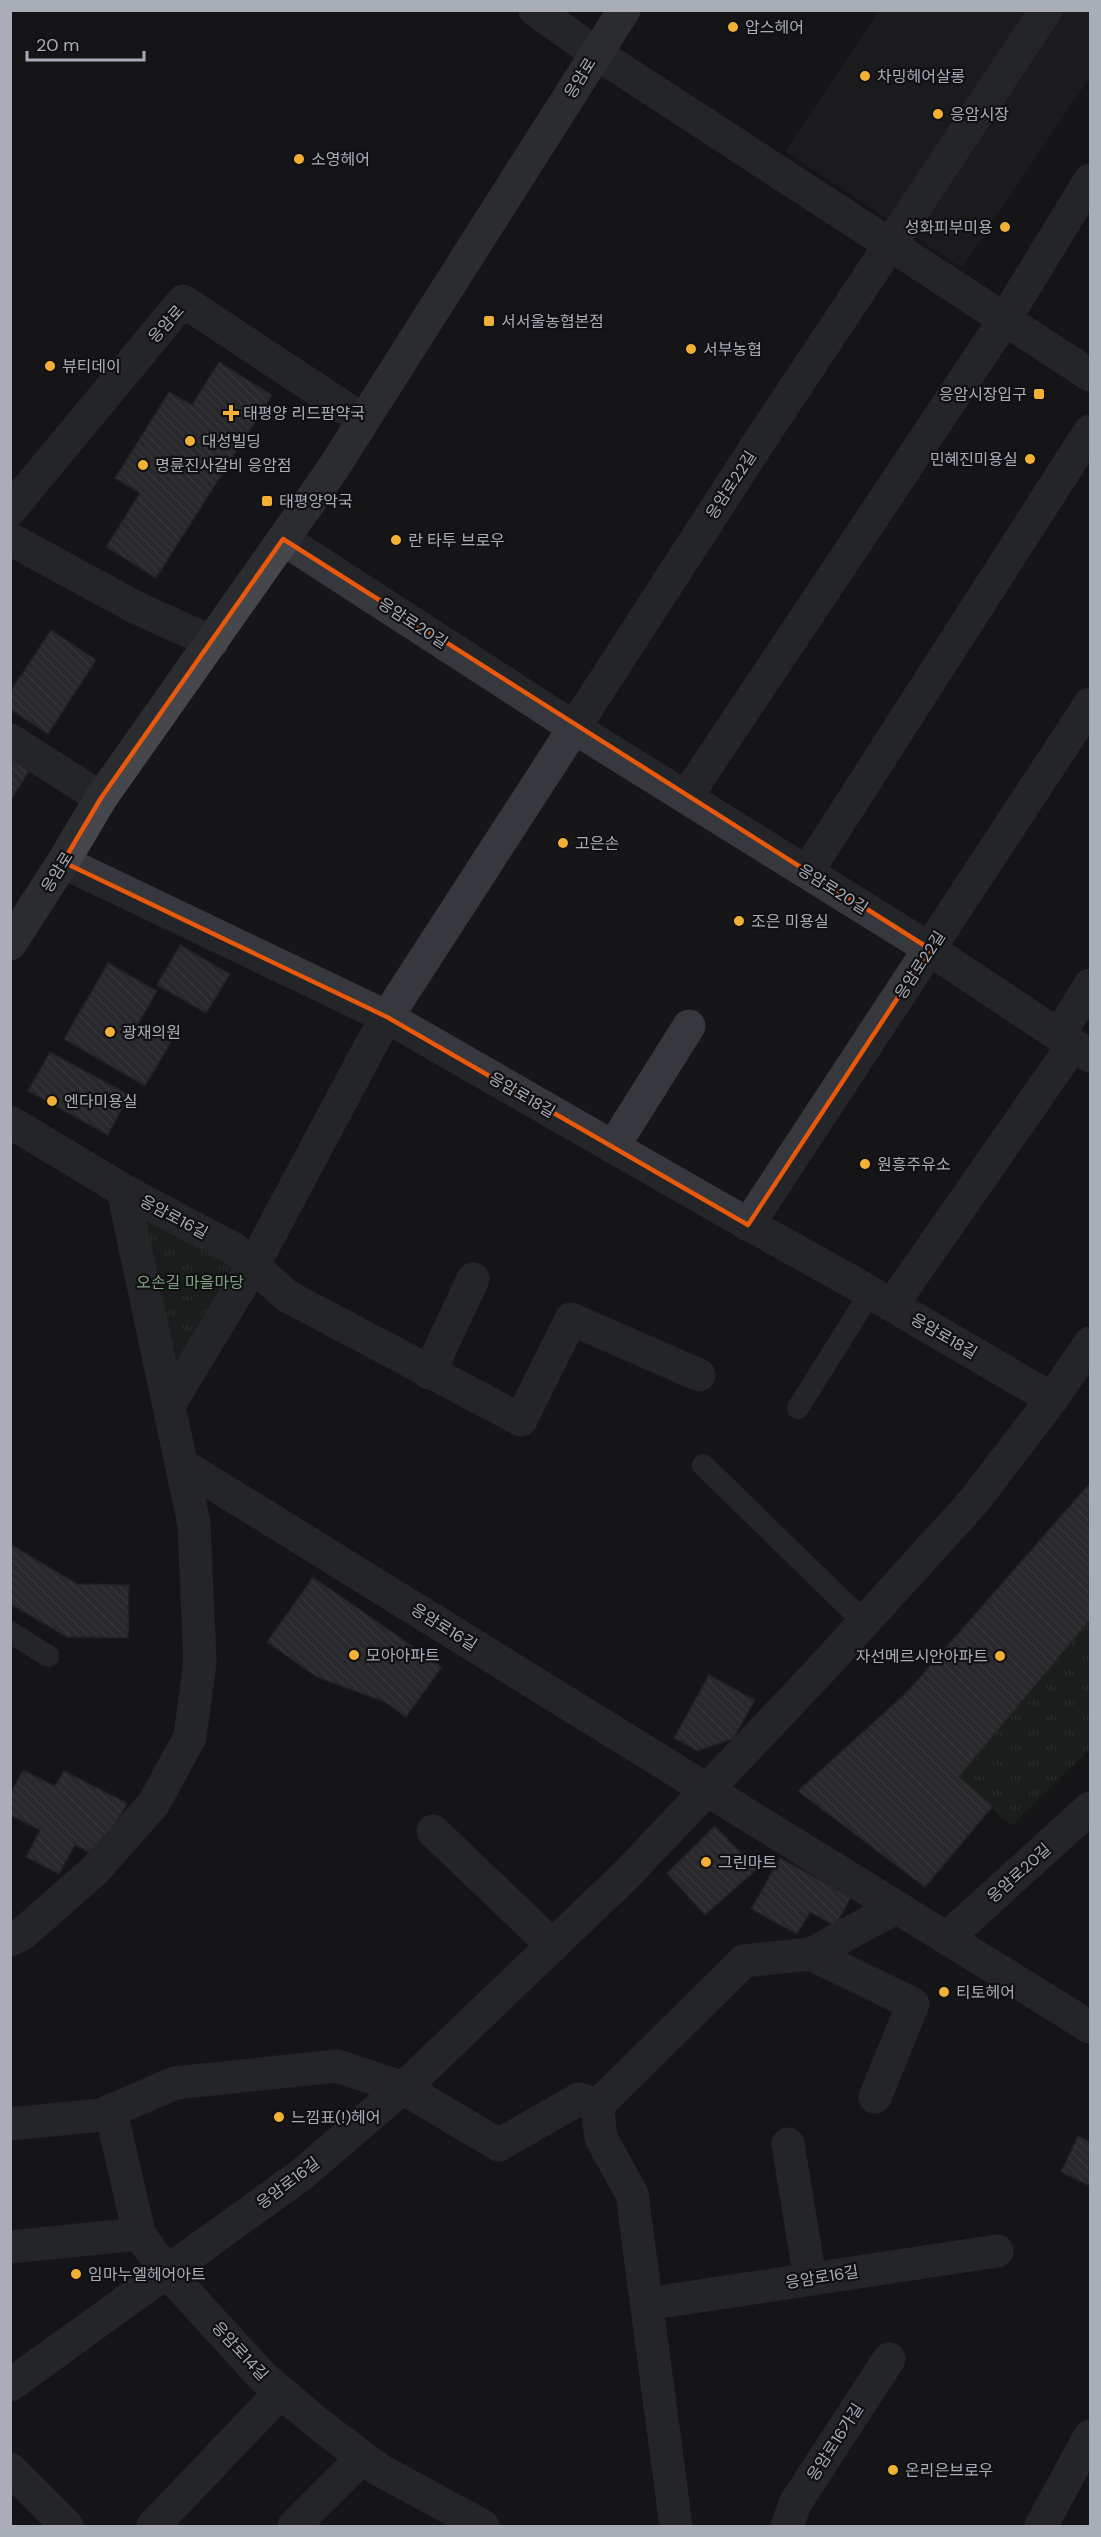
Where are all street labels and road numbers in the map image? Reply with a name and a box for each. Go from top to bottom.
street label: 응암로 [559,53,601,102]
street label: 응암로 [143,300,189,347]
street label: 응암로22길 [701,447,761,523]
street label: 응암로20길 [374,593,452,653]
street label: 응암로 [36,847,78,896]
street label: 응암로20길 [794,859,872,919]
street label: 응암로22길 [890,927,950,1003]
street label: 응암로18길 [485,1068,559,1122]
street label: 응암로16길 [136,1190,212,1244]
street label: 응암로18길 [907,1309,981,1363]
street label: 응암로16길 [407,1599,481,1655]
street label: 응암로20길 [983,1839,1055,1907]
street label: 응암로16길 [252,2152,324,2214]
street label: 응암로16길 [784,2261,860,2293]
street label: 응암로14길 [207,2317,273,2385]
street label: 응암로16가길 [802,2399,868,2485]

